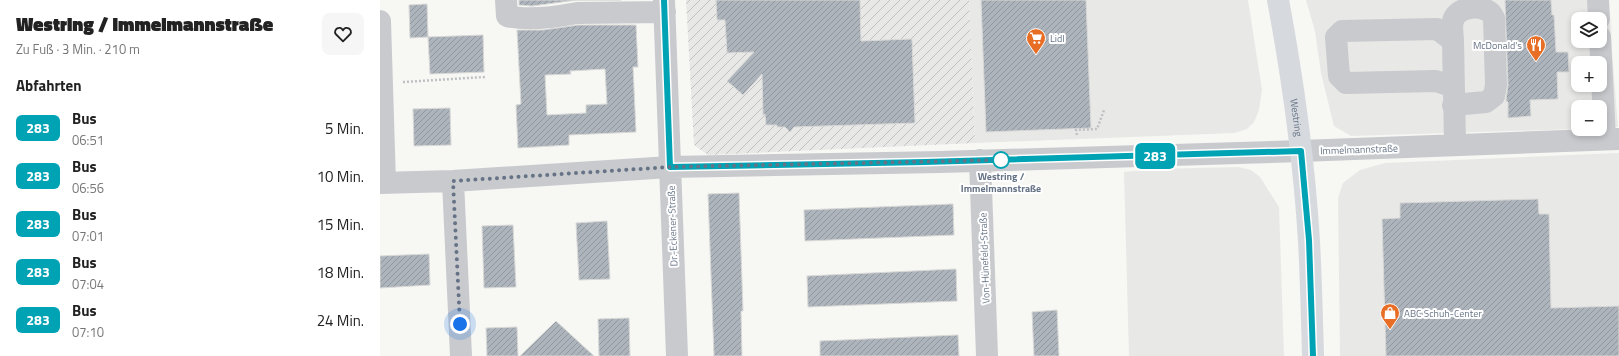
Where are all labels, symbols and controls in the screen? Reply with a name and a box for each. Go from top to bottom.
text: Westring / Immelmannstraße [16,9,273,38]
map controls [1571,12,1607,136]
button: layers [1571,12,1607,48]
button: heart [322,13,364,55]
supermarket icon: Lidl [1025,27,1047,55]
place label: Lidl [1050,31,1065,46]
restaurant icon: McDonald's [1525,34,1547,62]
place label: McDonald's [1473,38,1522,53]
text: Zu Fuß · 3 Min. · 210 m [16,39,140,59]
button: + [1571,56,1607,92]
text: Abfahrten [16,74,82,97]
street label: Westring [1286,98,1306,137]
button: − [1571,100,1607,136]
text: Bus [72,107,97,130]
text: 283 [26,117,50,138]
text: 5 Min. [325,117,364,140]
text: 06:51 [72,130,104,150]
street label: Immelmannstraße [1320,141,1398,158]
line badge: 283 [1132,143,1178,169]
text: 283 [1143,145,1167,166]
marker: Westring / Immelmannstraße [992,151,1010,169]
text: Bus [72,155,97,178]
text: 283 [26,165,50,186]
text: 10 Min. [317,165,364,188]
place label: Westring / Immelmannstraße [961,169,1041,196]
text: 06:56 [72,178,104,198]
street label: Dr.-Eckener-Straße [664,185,681,267]
text: Bus [72,203,97,226]
street label: Von-Hünefeld-Straße [975,212,994,304]
text: 283 [26,213,50,234]
text: 15 Min. [317,213,364,236]
text: 07:01 [72,226,104,246]
text: Bus [72,251,97,274]
text: 283 [26,261,50,282]
text: 18 Min. [317,261,364,284]
text: 07:04 [72,274,104,294]
text: Bus [72,299,97,322]
shop icon: ABC Schuh-Center [1379,302,1401,330]
place label: ABC Schuh-Center [1404,306,1482,321]
text: 283 [26,309,50,330]
text: 24 Min. [317,309,364,332]
your location [450,314,470,334]
text: 07:10 [72,322,104,342]

